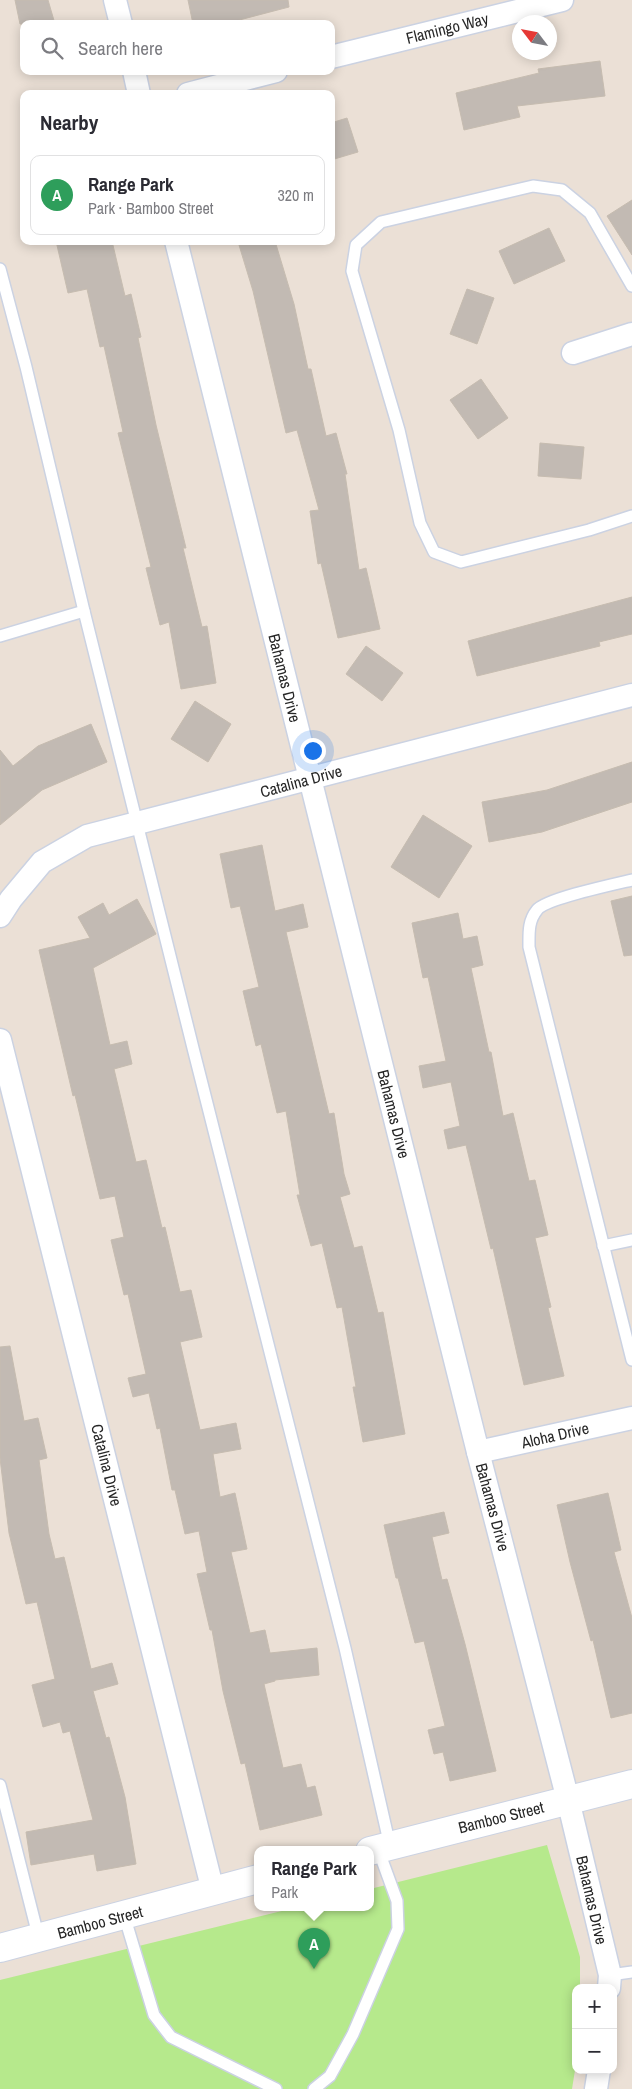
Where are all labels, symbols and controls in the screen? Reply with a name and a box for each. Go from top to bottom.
street label: Flamingo Way [404,7,491,49]
north arrow [512,15,557,60]
search box [20,20,335,75]
icon: search [38,34,66,62]
text: Search here [78,35,163,61]
text: Nearby [40,108,98,137]
text: Range Park [88,171,174,197]
text: A [52,184,62,206]
text: 320 m [278,184,314,206]
text: Park · Bamboo Street [88,197,213,219]
street label: Bahamas Drive [263,631,307,725]
your location [300,738,326,764]
street label: Catalina Drive [258,760,344,802]
street label: Bahamas Drive [372,1067,416,1161]
street label: Aloha Drive [518,1417,591,1454]
street label: Catalina Drive [86,1422,128,1508]
street label: Bahamas Drive [471,1460,515,1554]
street label: Bamboo Street [456,1796,546,1838]
popup [254,1846,374,1911]
street label: Bahamas Drive [571,1853,613,1947]
text: Range Park [271,1855,357,1881]
text: Park [271,1881,298,1903]
street label: Bamboo Street [55,1900,145,1944]
pin: A [298,1928,330,1969]
map controls [572,1984,617,2074]
button: + [572,1984,617,2029]
button: − [572,2029,617,2074]

